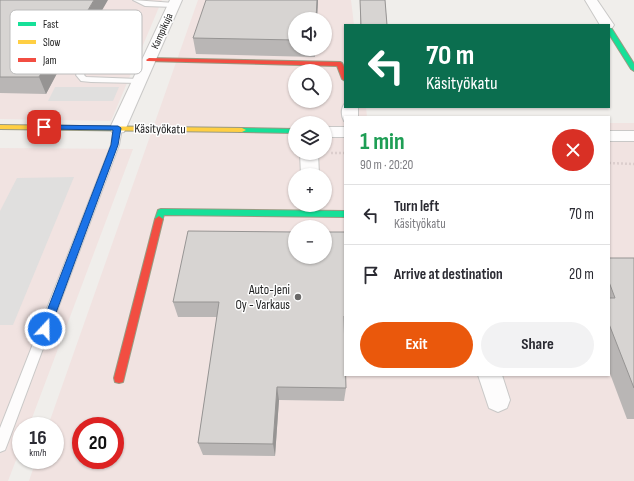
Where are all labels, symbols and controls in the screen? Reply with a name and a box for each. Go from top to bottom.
legend [10,10,142,74]
street label: Kampikuja [148,11,176,51]
map controls [288,12,332,264]
button: sound [288,12,332,56]
text: Fast [43,18,59,31]
text: Slow [43,36,60,49]
text: 70 m [426,39,474,72]
icon: left [360,40,412,92]
text: Jam [42,54,57,67]
button: search [288,64,332,108]
text: Käsityökatu [426,73,497,94]
pin [27,110,61,144]
icon: arrive [33,116,55,138]
button: layers [288,116,332,160]
street label: Käsityökatu [134,121,186,137]
text: 1 min [360,127,405,156]
button: close [552,129,594,171]
text: 90 m · 20:20 [360,157,413,173]
button: + [288,168,332,212]
text: Turn left [394,197,439,216]
icon: left [360,204,382,226]
text: 70 m [569,205,594,224]
text: Käsityökatu [394,216,446,232]
button: − [288,220,332,264]
icon: arrive [360,264,382,286]
text: Arrive at destination [394,265,503,284]
text: 20 m [569,265,594,284]
place label: Auto-Jeni Oy - Varkaus [235,282,290,313]
marker: Auto-Jeni Oy - Varkaus [293,292,303,302]
position arrow [24,308,66,350]
button: Exit [360,322,473,368]
button: Share [481,322,594,368]
speed limit sign: 20 [72,417,124,469]
text: 16 [29,426,47,450]
text: km/h [29,447,47,459]

